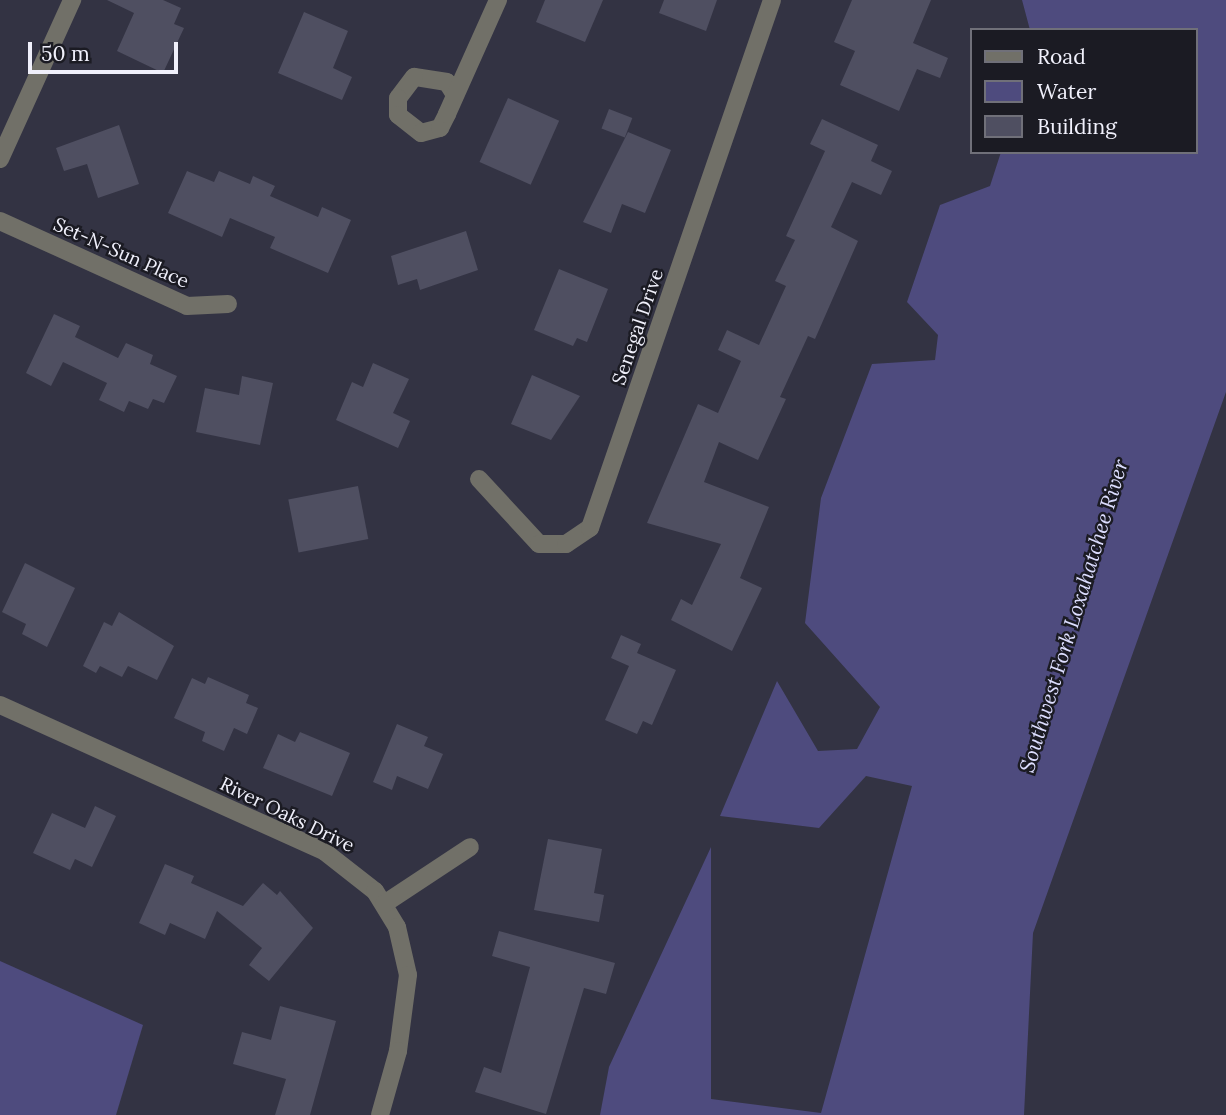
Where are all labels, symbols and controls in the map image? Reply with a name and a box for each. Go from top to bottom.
scale bar [32,28,182,72]
legend [970,28,1198,154]
text: 50 m [41,40,90,67]
text: Road [1037,43,1086,70]
text: Water [1037,78,1096,105]
text: Building [1037,113,1117,140]
street label: Set-N-Sun Place [50,213,192,293]
street label: Senegal Drive [608,266,668,388]
water label: Southwest Fork Loxahatchee River [1014,456,1134,776]
street label: River Oaks Drive [216,773,358,857]

